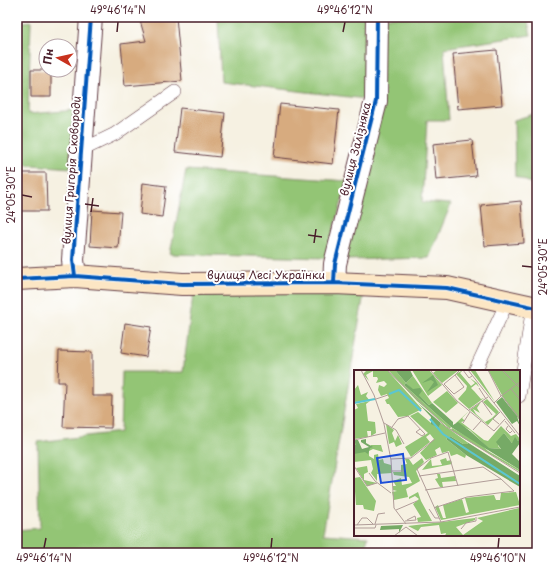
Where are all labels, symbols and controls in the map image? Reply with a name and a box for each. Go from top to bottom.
text: 49°46'14"N [90,2,146,17]
text: 49°46'12"N [317,2,373,17]
north arrow [38,38,78,78]
text: Пн [38,47,57,66]
street label: вулиця Григорія Сковороди [57,95,85,245]
street label: вулиця Залізняка [335,100,375,198]
text: 24°05'30"E [3,166,18,224]
text: 24°05'30"E [535,238,550,296]
street label: вулиця Лесі Українки [207,266,325,283]
inset map [354,370,520,536]
text: 49°46'14"N [16,550,72,565]
text: 49°46'12"N [243,550,299,565]
text: 49°46'10"N [470,550,526,565]

